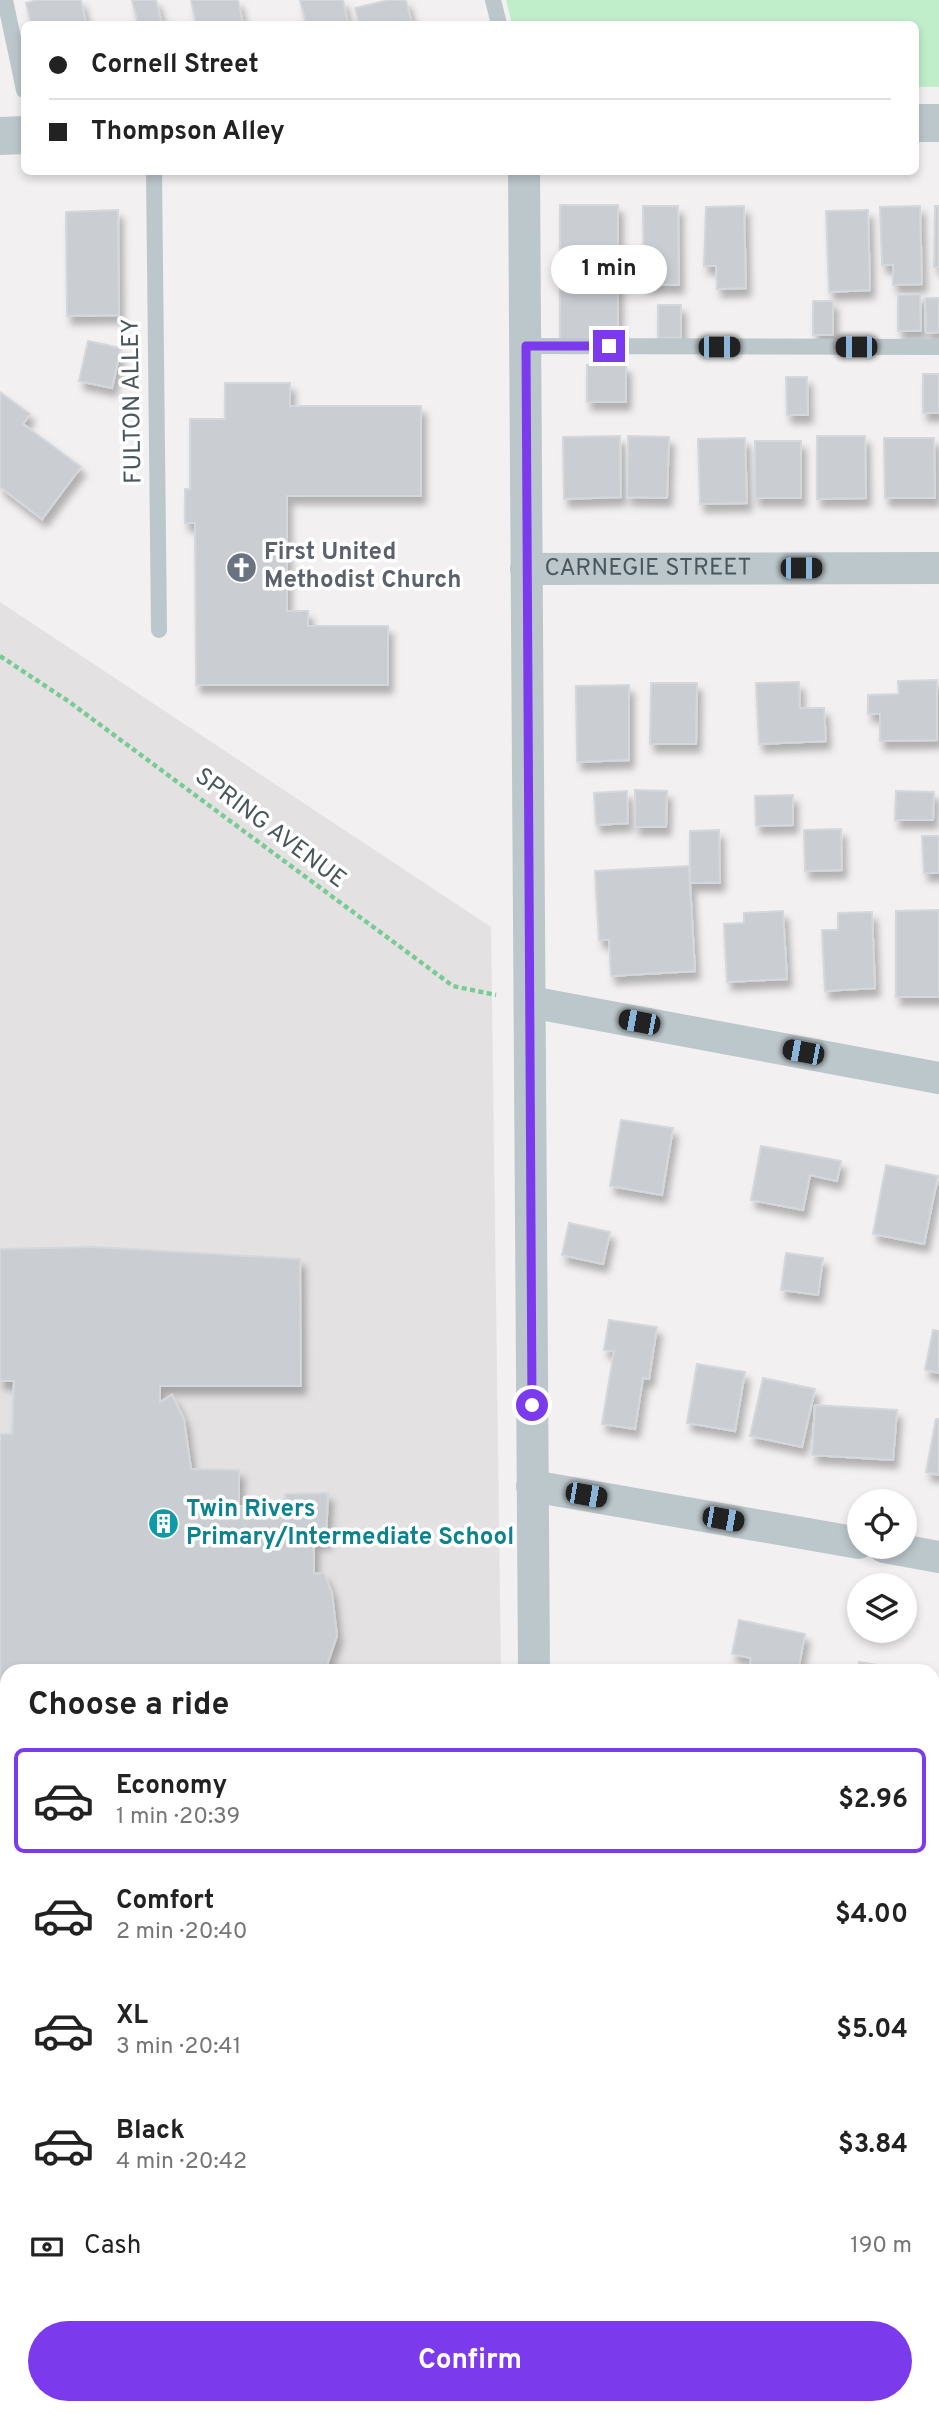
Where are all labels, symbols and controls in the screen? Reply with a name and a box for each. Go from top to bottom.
text: Cornell Street [91,49,259,82]
text: Thompson Alley [91,116,285,149]
callout: 1 min [551,244,667,294]
text: 1 min [581,255,637,284]
street label: FULTON ALLEY [117,318,149,484]
route end [593,330,625,362]
car [699,337,741,358]
car [836,337,878,358]
place label: First United Methodist Church [264,538,462,596]
church icon: First United Methodist Church [224,550,258,584]
street label: CARNEGIE STREET [544,553,752,584]
car [781,558,823,579]
street label: SPRING AVENUE [188,762,352,896]
car [617,1008,662,1036]
car [781,1038,826,1066]
route start [516,1389,548,1421]
car [564,1481,609,1509]
map controls [847,1489,917,1643]
button: locate [847,1489,917,1559]
place label: Twin Rivers Primary/Intermediate School [186,1495,514,1553]
car [701,1505,746,1533]
building icon: Twin Rivers Primary/Intermediate School [146,1507,180,1541]
button: layers [847,1573,917,1643]
text: Choose a ride [28,1686,229,1726]
icon: car [32,1769,95,1832]
text: Economy [116,1770,227,1803]
text: $2.96 [838,1784,908,1817]
text: 1 min · 20:39 [116,1803,240,1832]
icon: car [32,1884,95,1947]
text: Comfort [116,1885,214,1918]
text: $4.00 [835,1899,908,1932]
text: 2 min · 20:40 [116,1918,248,1947]
icon: car [32,1999,95,2062]
text: XL [116,2000,148,2033]
text: $5.04 [836,2014,908,2047]
text: 3 min · 20:41 [116,2033,241,2062]
icon: car [32,2114,95,2177]
text: Black [116,2115,185,2148]
text: $3.84 [838,2129,908,2162]
text: 4 min · 20:42 [116,2148,247,2177]
icon: cash [28,2228,66,2266]
text: Cash [84,2230,141,2263]
text: 190 m [850,2232,912,2261]
button: Confirm [28,2321,912,2401]

